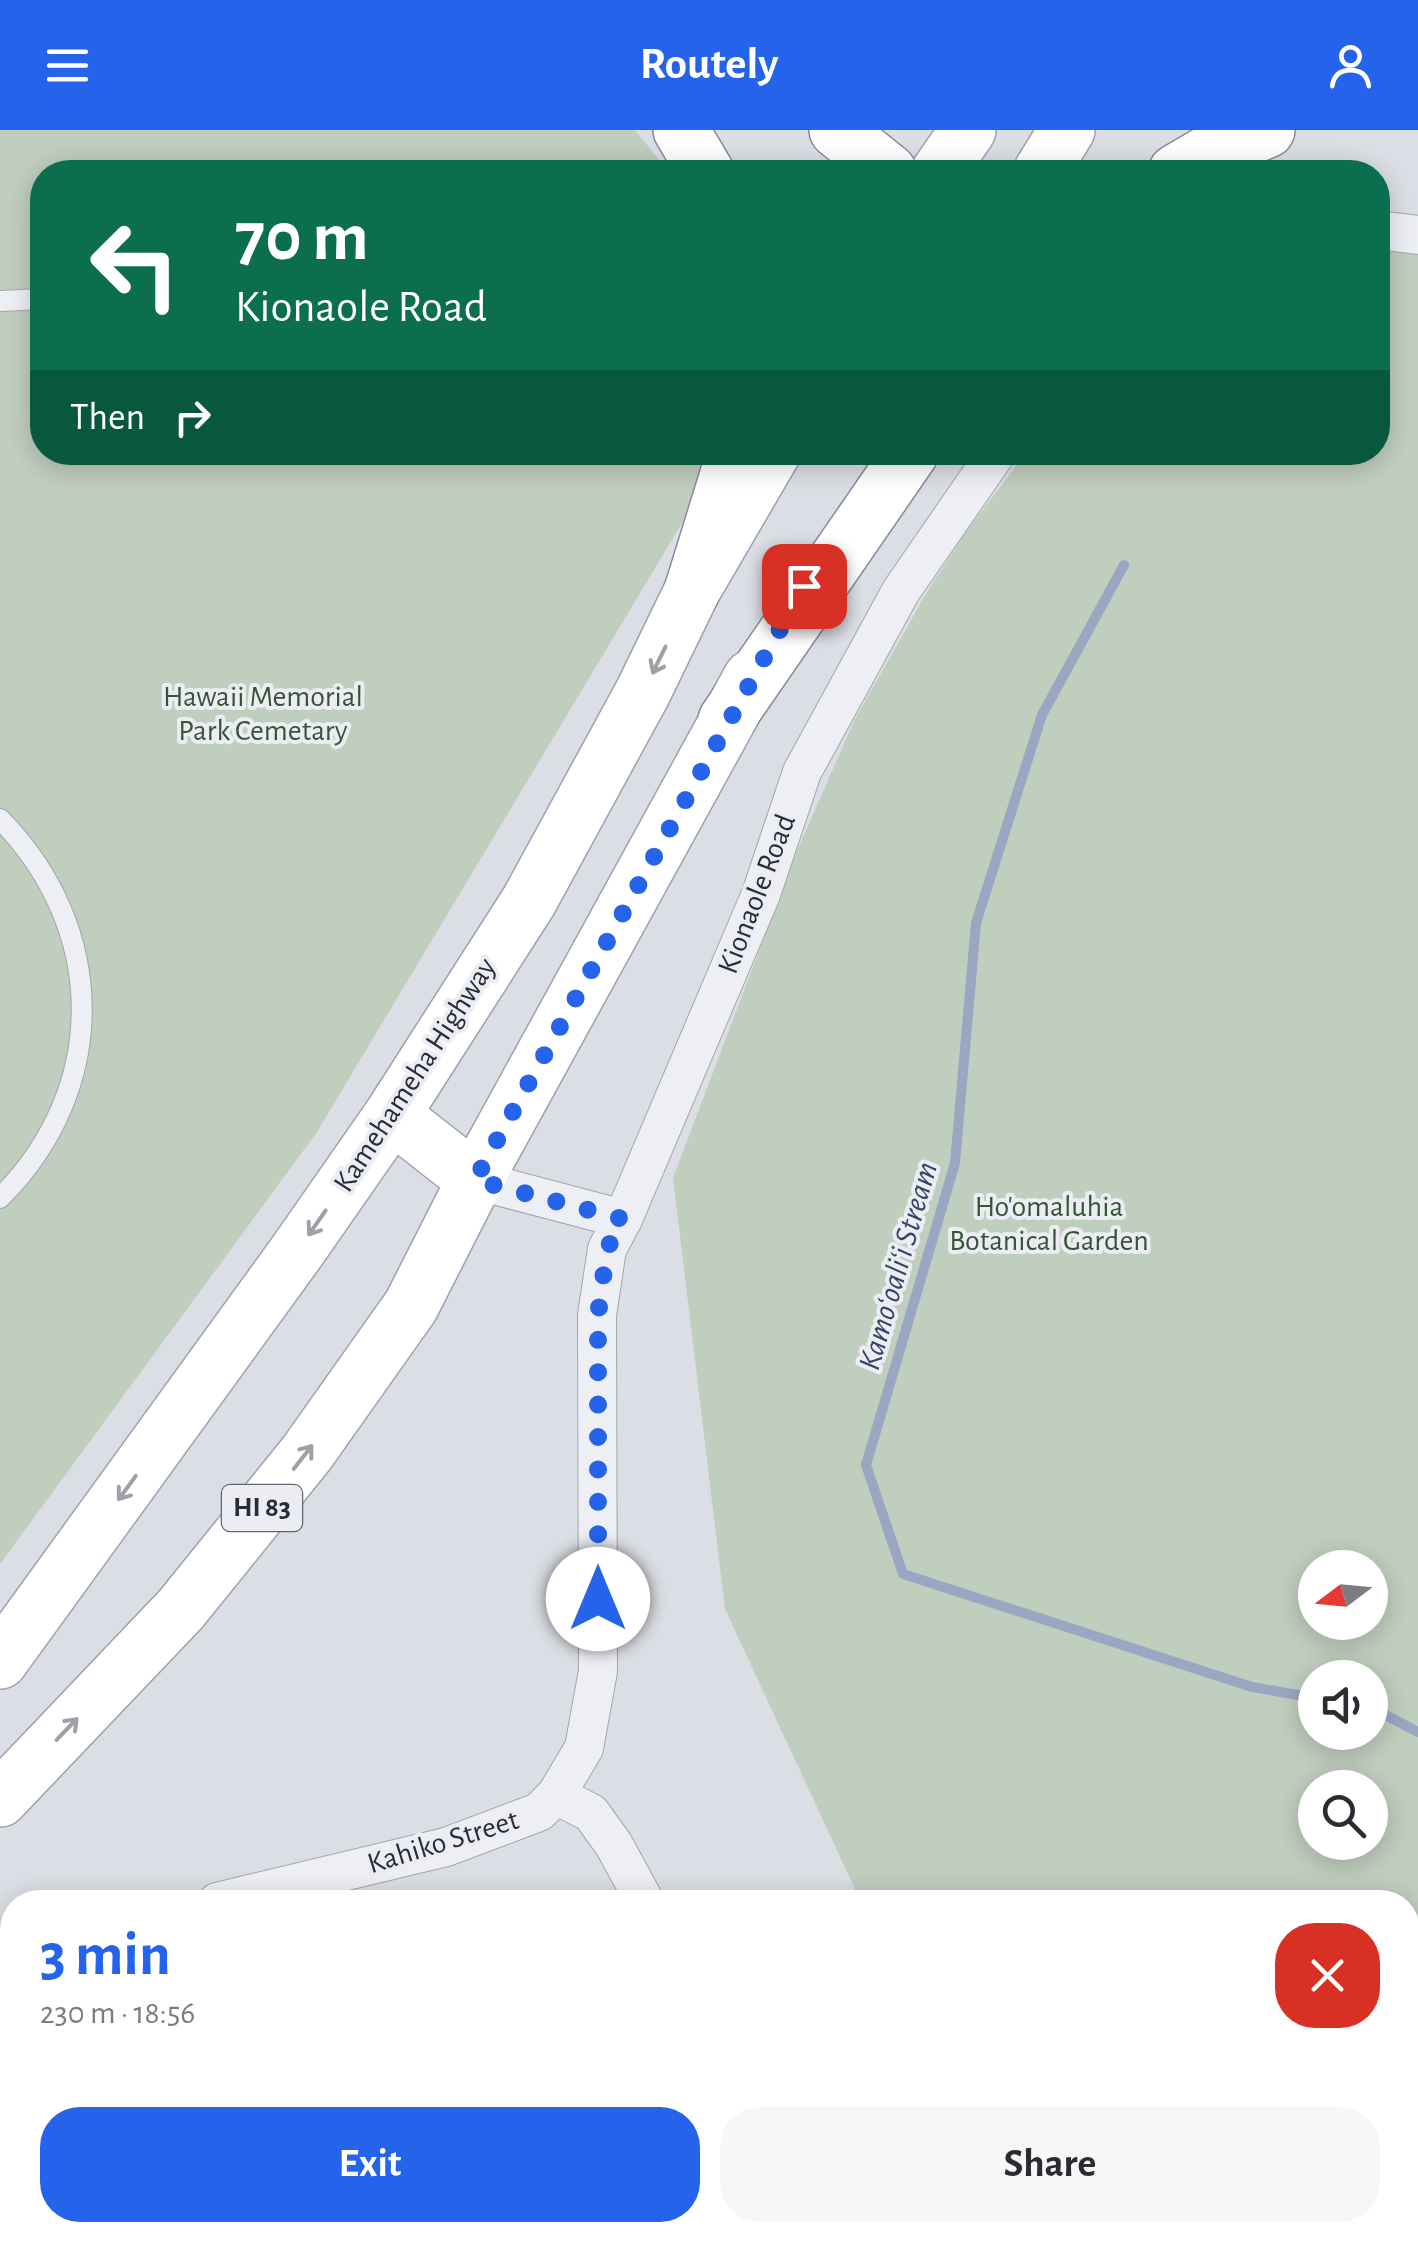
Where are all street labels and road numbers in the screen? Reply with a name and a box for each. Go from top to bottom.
street label: Kionaole Road [713,810,801,978]
street label: Kamehameha Highway [328,952,502,1197]
road number: HI 83 [222,1485,302,1531]
street label: Kahiko Street [364,1805,523,1879]

